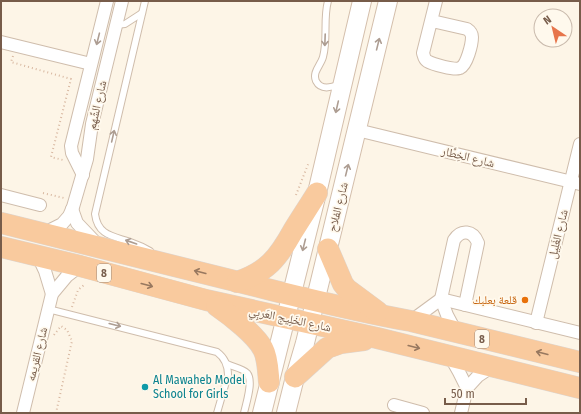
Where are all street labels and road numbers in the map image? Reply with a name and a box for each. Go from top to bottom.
street label: شارع الشَّهم [85,79,110,131]
street label: شارع الخِطَّار [439,143,496,171]
street label: شارع الفلاح [325,181,352,234]
street label: شارع الغَلِيل [545,208,572,260]
road number: 8 [97,264,111,282]
street label: شارع الخَلِيج العَربِي [247,303,333,338]
street label: شارع القريمه [24,326,51,383]
road number: 8 [475,330,489,348]

